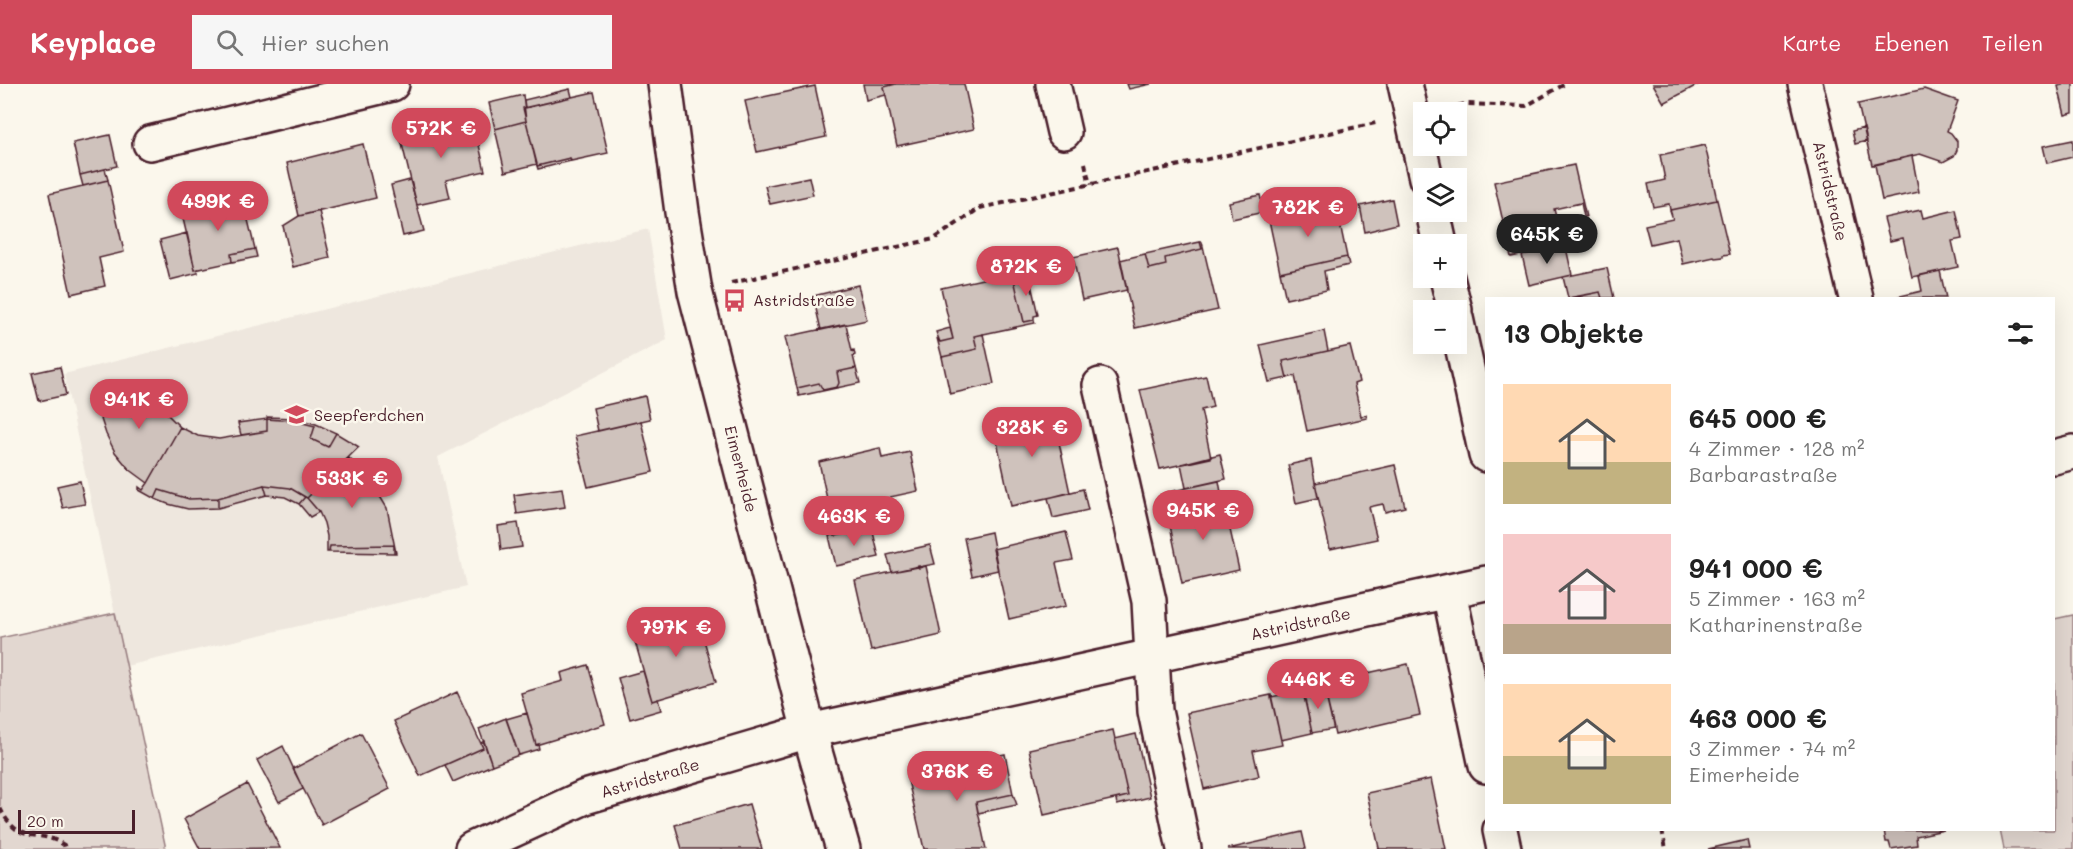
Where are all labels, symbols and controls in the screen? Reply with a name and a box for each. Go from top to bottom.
search box [192,15,612,69]
text: Keyplace [30,24,156,60]
icon: search [213,26,246,59]
text: Hier suchen [261,28,389,57]
text: Karte [1783,29,1841,56]
text: Ebenen [1874,29,1949,56]
text: Teilen [1982,29,2043,56]
map controls [1413,102,1467,354]
button: locate [1413,102,1467,156]
pin: 572K € [392,108,490,159]
text: 572K € [406,114,476,140]
street label: Astridstraße [1809,139,1853,243]
button: layers [1413,168,1467,222]
pin: 499K € [169,181,267,232]
text: 499K € [181,187,255,213]
pin: 782K € [1259,187,1357,238]
text: 782K € [1272,193,1344,219]
pin: 645K € [1498,214,1596,265]
text: 645K € [1510,220,1584,246]
button: + [1413,234,1467,288]
pin: 872K € [977,246,1075,297]
text: 872K € [990,252,1062,278]
bus stop icon: Astridstraße [722,287,748,313]
place label: Astridstraße [753,289,855,310]
button: − [1413,300,1467,354]
text: 13 Objekte [1503,316,1643,350]
icon: filters [2004,317,2037,350]
pin: 941K € [90,379,188,430]
text: 941K € [104,385,174,411]
text: 645 000 € [1689,401,1826,435]
school or university icon: Seepferdchen [283,402,309,428]
place label: Seepferdchen [314,404,424,425]
pin: 328K € [983,407,1081,458]
icon: home [1551,408,1623,480]
text: 328K € [996,413,1068,439]
street label: Eimerheide [720,423,763,514]
text: 4 Zimmer · 128 m² [1689,435,1865,461]
pin: 533K € [303,458,401,509]
text: Barbarastraße [1689,461,1838,487]
text: 533K € [316,464,388,490]
pin: 945K € [1154,490,1252,541]
pin: 463K € [805,496,903,547]
text: 945K € [1167,496,1239,522]
text: 463K € [817,502,891,528]
text: 941 000 € [1689,551,1823,585]
icon: home [1551,558,1623,630]
text: 5 Zimmer · 163 m² [1689,585,1865,611]
street label: Astridstraße [1248,602,1352,644]
pin: 797K € [627,607,725,658]
text: Katharinenstraße [1689,611,1863,637]
text: 797K € [641,613,711,639]
pin: 446K € [1269,659,1367,710]
text: 446K € [1281,665,1355,691]
text: 463 000 € [1689,701,1827,735]
icon: home [1551,708,1623,780]
text: 3 Zimmer · 74 m² [1689,735,1855,761]
pin: 376K € [908,751,1006,802]
street label: Astridstraße [598,753,702,802]
text: 376K € [921,757,993,783]
text: Eimerheide [1689,761,1800,787]
scale bar [18,807,135,834]
text: 20 m [27,810,64,831]

